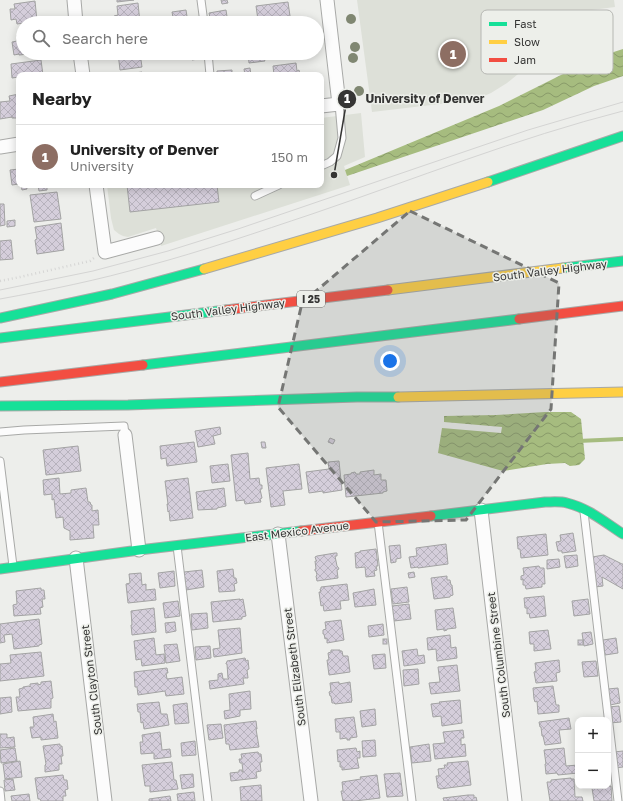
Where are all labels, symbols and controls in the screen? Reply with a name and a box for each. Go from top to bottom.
legend [481,10,613,74]
search box [16,16,324,60]
text: Fast [514,17,537,30]
icon: search [30,27,52,49]
text: Search here [62,29,148,47]
text: Slow [514,35,540,48]
pin: 1 [440,39,466,69]
text: Jam [514,53,536,66]
callout: University of Denver [337,87,492,111]
text: Nearby [32,88,92,109]
text: 1 [344,91,350,106]
text: University of Denver [365,91,485,106]
text: University of Denver [70,140,219,158]
text: 1 [42,149,48,165]
text: 150 m [271,149,308,165]
text: University [70,158,134,174]
street label: South Valley Highway [492,257,608,283]
road number: I 25 [297,291,325,307]
street label: South Valley Highway [170,296,286,322]
your location [380,351,400,371]
street label: East Mexico Avenue [244,518,350,544]
street label: South Columbine Street [484,591,512,719]
street label: South Elizabeth Street [280,607,308,727]
street label: South Clayton Street [78,624,104,736]
map controls [575,717,611,789]
button: + [575,717,611,753]
button: − [575,753,611,789]

